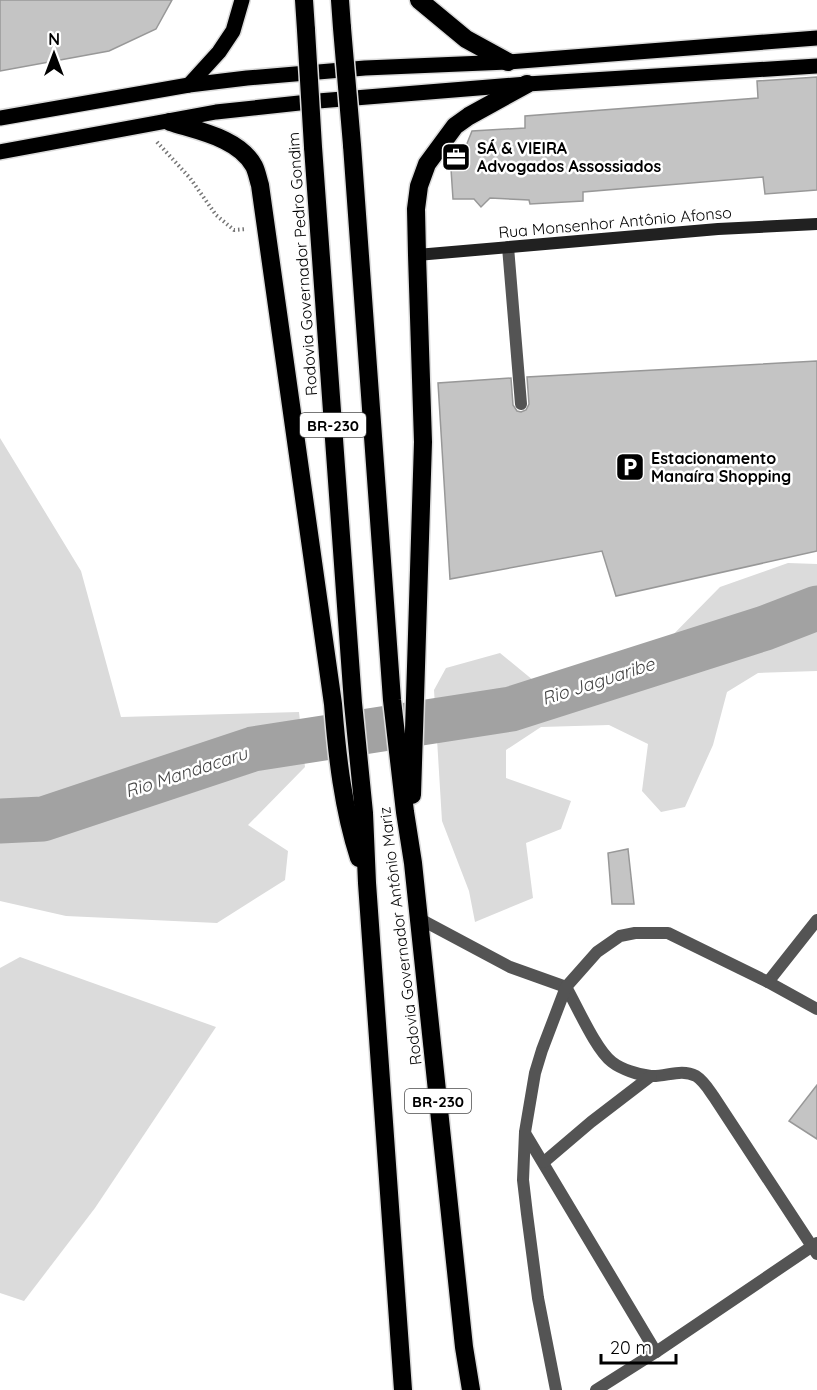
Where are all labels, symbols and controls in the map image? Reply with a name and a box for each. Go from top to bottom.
north arrow [24,24,84,84]
text: N [48,29,60,49]
street label: Rodovia Governador Pedro Gondim [283,131,321,397]
place label: SÁ & VIEIRA Advogados Assossiados [477,138,661,176]
office icon: SÁ & VIEIRA Advogados Assossiados [440,141,472,173]
street label: Rua Monsenhor Antônio Afonso [498,202,732,242]
road number: BR-230 [300,413,366,437]
place label: Estacionamento Manaíra Shopping [651,448,791,486]
parking icon: Estacionamento Manaíra Shopping [614,451,646,483]
water label: Rio Jaguaribe [539,652,658,710]
water label: Rio Mandacaru [122,741,252,803]
street label: Rodovia Governador Antônio Mariz [374,806,426,1066]
road number: BR-230 [405,1089,471,1113]
scale bar [601,1327,676,1365]
text: 20 m [610,1336,652,1359]

